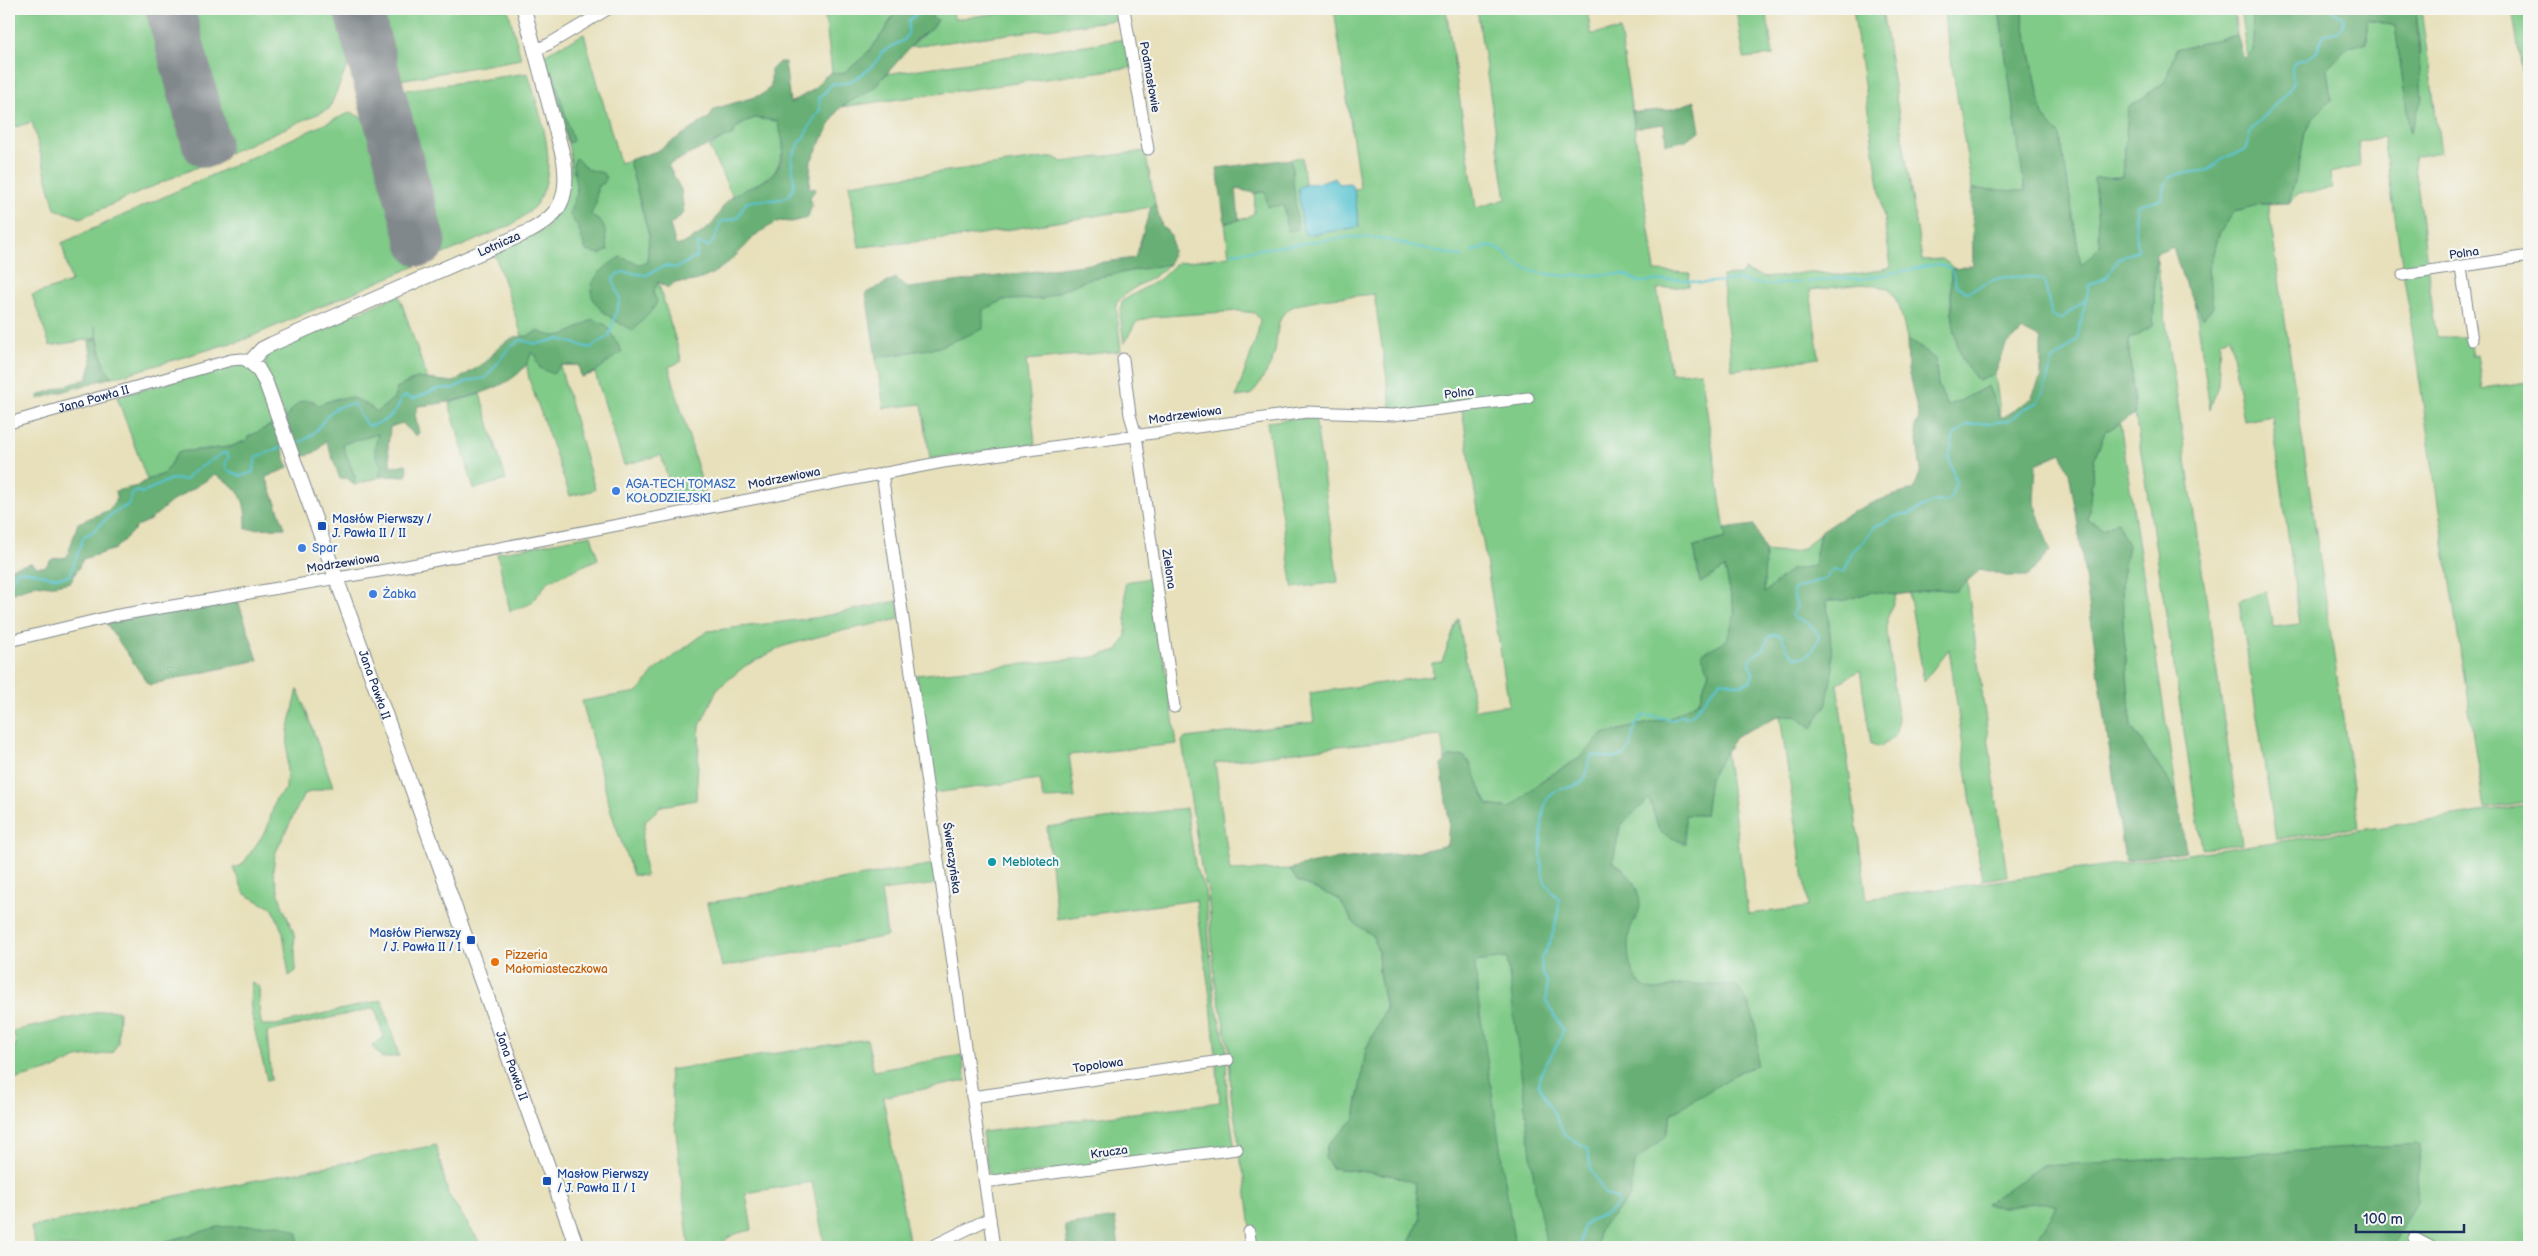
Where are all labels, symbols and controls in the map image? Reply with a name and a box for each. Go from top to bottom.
street label: Podmasłowie [1136,40,1163,114]
street label: Lotnicza [475,228,523,261]
street label: Polna [2448,244,2480,263]
street label: Jana Pawła II [57,382,131,417]
street label: Polna [1443,384,1475,403]
street label: Modrzewiowa [1148,403,1223,428]
street label: Modrzewiowa [747,464,822,493]
place label: AGA-TECH TOMASZ KOŁODZIEJSKI [626,477,736,506]
marker: AGA-TECH TOMASZ KOŁODZIEJSKI [610,485,622,497]
place label: Masłów Pierwszy / J. Pawła II / II [332,512,432,541]
marker: Masłów Pierwszy / J. Pawła II / II [316,520,328,532]
place label: Spar [312,541,338,556]
marker: Spar [296,542,308,554]
street label: Zielona [1158,547,1179,590]
street label: Modrzewiowa [306,550,381,577]
place label: Żabka [382,586,417,602]
marker: Żabka [367,588,379,600]
street label: Jana Pawła II [355,648,394,722]
street label: Świerczyńska [939,821,966,895]
place label: Meblotech [1002,855,1059,870]
marker: Meblotech [986,856,998,868]
place label: Masłów Pierwszy / J. Pawła II / I [369,926,462,955]
marker: Masłów Pierwszy / J. Pawła II / I [465,934,477,946]
place label: Pizzeria Małomiasteczkowa [505,948,608,977]
marker: Pizzeria Małomiasteczkowa [489,956,501,968]
street label: Jana Pawła II [492,1029,531,1103]
street label: Topolowa [1072,1055,1124,1076]
street label: Krucza [1089,1142,1129,1163]
place label: Masłow Pierwszy / J. Pawła II / I [557,1167,649,1196]
marker: Masłow Pierwszy / J. Pawła II / I [541,1175,553,1187]
scale bar [2356,1201,2463,1233]
text: 100 m [2363,1210,2403,1229]

